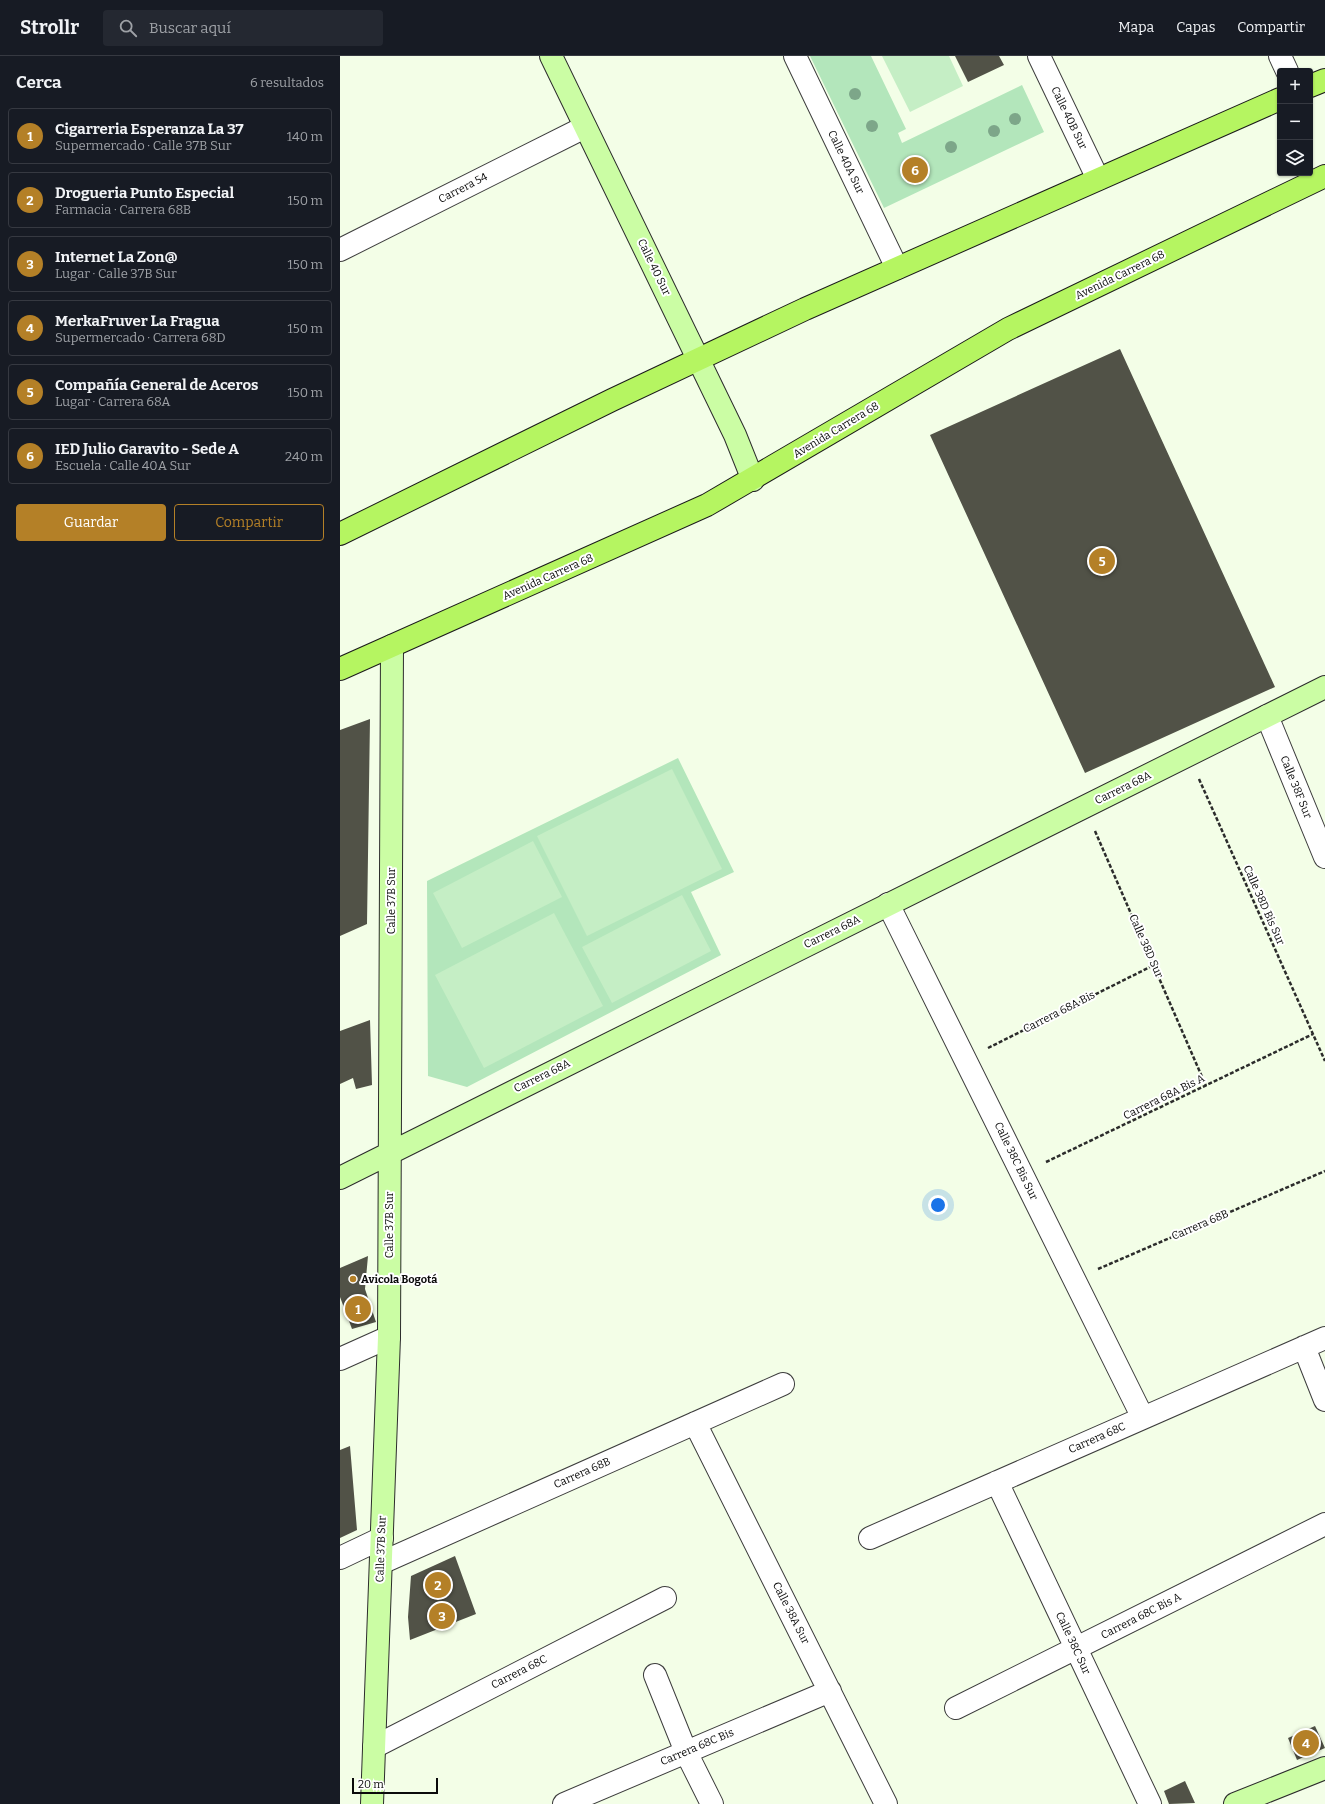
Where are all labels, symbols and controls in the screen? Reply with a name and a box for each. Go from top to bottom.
search box [103,10,383,46]
text: Strollr [20,16,79,39]
icon: search [117,17,139,39]
text: Buscar aquí [149,19,231,37]
text: Mapa [1118,19,1154,36]
text: Capas [1176,19,1215,36]
text: Compartir [1237,19,1305,36]
map controls [1277,68,1313,176]
button: + [1277,68,1313,104]
text: Cerca [16,72,61,93]
text: 6 resultados [250,75,324,90]
street label: Calle 40B Sur [1048,84,1090,152]
button: − [1277,104,1313,140]
text: Cigarreria Esperanza La 37 [55,120,244,138]
street label: Calle 40A Sur [825,128,867,196]
text: 1 [27,129,33,144]
text: 140 m [287,129,323,144]
text: Supermercado · Calle 37B Sur [55,138,231,153]
button: layers [1277,140,1313,176]
pin: 6 [902,155,928,185]
street label: Carrera 54 [436,170,490,206]
text: Drogueria Punto Especial [55,184,234,202]
text: 2 [26,193,34,208]
text: 150 m [287,193,323,208]
text: Farmacia · Carrera 68B [55,202,191,217]
street label: Calle 40 Sur [635,237,673,297]
text: Internet La Zon@ [55,248,177,266]
street label: Avenida Carrera 68 [1073,248,1167,302]
text: 3 [26,257,34,272]
text: 150 m [287,257,323,272]
text: Lugar · Calle 37B Sur [55,266,177,281]
text: MerkaFruver La Fragua [55,312,220,330]
text: 4 [26,321,34,336]
text: 150 m [287,321,323,336]
text: Supermercado · Carrera 68D [55,330,226,345]
text: Compañía General de Aceros [55,376,258,394]
text: 5 [26,385,34,400]
text: 150 m [287,385,323,400]
text: Lugar · Carrera 68A [55,394,170,409]
street label: Avenida Carrera 68 [791,399,881,461]
text: IED Julio Garavito - Sede A [55,440,239,458]
text: 6 [26,449,34,464]
text: 240 m [285,449,323,464]
text: Escuela · Calle 40A Sur [55,458,191,473]
button: Guardar [16,504,166,541]
button: Compartir [174,504,324,541]
pin: 5 [1089,546,1115,576]
street label: Avenida Carrera 68 [501,551,595,603]
street label: Calle 38F Sur [1278,754,1315,820]
street label: Carrera 68A [1093,769,1154,807]
street label: Calle 38D Bis Sur [1241,863,1287,947]
street label: Calle 37B Sur [385,868,398,934]
street label: Calle 38D Sur [1126,912,1166,980]
street label: Carrera 68A [802,913,863,951]
street label: Carrera 68A Bis [1021,988,1097,1036]
street label: Carrera 68A [512,1057,573,1095]
street label: Carrera 68A Bis A [1121,1072,1207,1122]
street label: Calle 38C Bis Sur [991,1120,1041,1202]
street label: Calle 37B Sur [383,1192,396,1258]
your location [928,1195,948,1215]
street label: Carrera 68B [1169,1207,1231,1243]
place label: Avicola Bogotá [361,1273,438,1286]
marker: Avicola Bogotá [348,1274,358,1284]
pin: 1 [345,1294,371,1324]
street label: Carrera 68C [1067,1420,1127,1456]
street label: Carrera 68B [552,1455,612,1491]
street label: Calle 37B Sur [373,1515,389,1583]
pin: 2 [425,1570,451,1600]
street label: Calle 38A Sur [770,1580,812,1646]
street label: Carrera 68C Bis A [1099,1590,1184,1642]
pin: 3 [429,1601,455,1631]
street label: Calle 38C Sur [1053,1610,1093,1676]
street label: Carrera 68C [489,1652,549,1692]
street label: Carrera 68C Bis [658,1726,736,1768]
pin: 4 [1293,1728,1319,1758]
scale bar [352,1776,438,1795]
text: 20 m [358,1778,384,1791]

